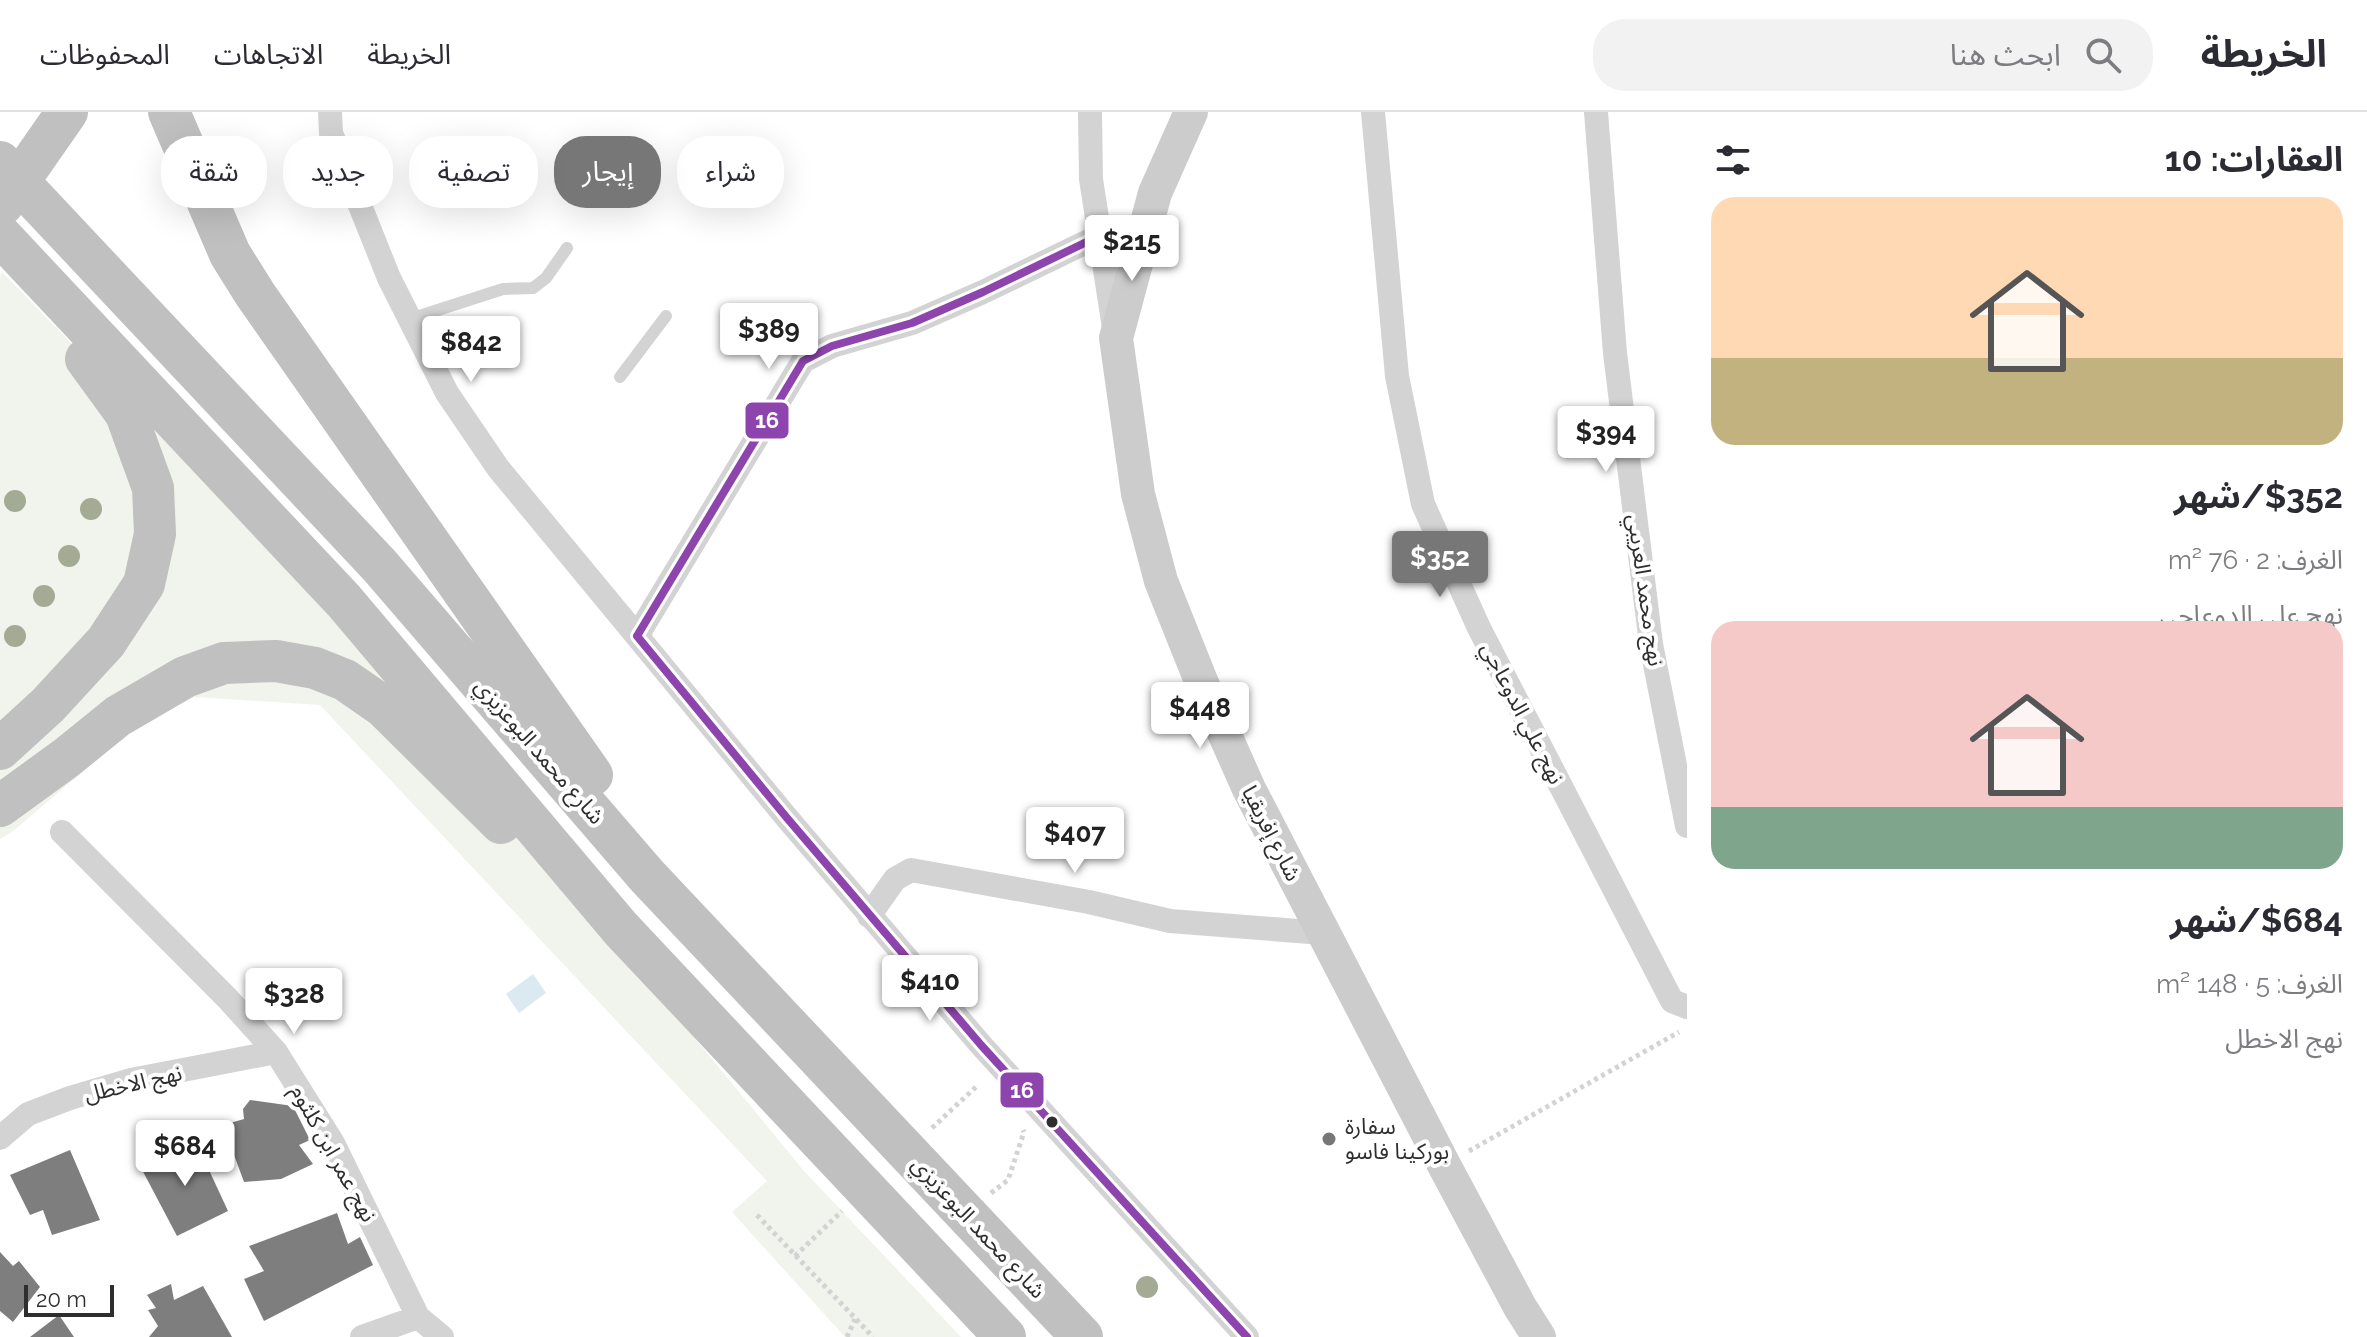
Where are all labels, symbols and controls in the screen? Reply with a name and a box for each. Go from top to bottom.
search box [1593,19,2153,91]
text: الخريطة [2201,31,2327,76]
icon: search [2081,33,2125,77]
text: ابحث هنا [1950,37,2061,72]
text: المحفوظات [40,38,170,71]
text: الاتجاهات [214,38,323,71]
text: الخريطة [367,38,451,71]
chip: شقة [161,136,267,208]
chip: جديد [283,136,393,208]
chip: تصفية [409,136,538,208]
chip: إيجار [554,136,661,208]
chip: شراء [677,136,784,208]
icon: filters [1711,138,1755,182]
text: العقارات: 10 [2165,139,2343,179]
pin: $215 [1085,215,1179,283]
text: $215 [1103,226,1161,256]
icon: home [1955,249,2099,393]
pin: $389 [722,303,816,371]
text: $389 [738,314,800,344]
pin: $842 [424,316,518,384]
text: $842 [440,327,502,357]
line badge: 16 [744,401,790,440]
pin: $394 [1559,406,1653,474]
text: 16 [755,407,779,433]
text: $394 [1575,417,1637,447]
text: $352/شهر [2174,476,2343,516]
street label: نهج محمد العريبي [1618,512,1670,668]
pin: $352 [1393,531,1487,599]
text: $352 [1410,542,1470,572]
text: الغرف: 2 · 76 m² [2168,545,2343,575]
text: نهج علي الدوعاجي [2159,600,2343,630]
street label: نهج علي الدوعاجي [1472,638,1570,790]
street label: شارع محمد البوعزيزي [467,673,610,832]
icon: home [1955,673,2099,817]
pin: $448 [1153,682,1247,750]
text: $448 [1169,693,1231,723]
street label: شارع إفريقيا [1233,781,1307,887]
pin: $407 [1028,807,1122,875]
text: $407 [1044,818,1106,848]
text: $684/شهر [2170,900,2343,940]
pin: $410 [883,955,977,1023]
text: $410 [900,966,960,996]
pin: $328 [247,968,341,1036]
text: الغرف: 5 · 148 m² [2156,969,2343,999]
text: $328 [263,979,325,1009]
text: نهج الاخطل [2225,1024,2343,1054]
street label: نهج الاخطل [82,1059,185,1111]
line badge: 16 [999,1071,1045,1109]
text: 16 [1010,1077,1034,1103]
street label: نهج عمر ابن كلثوم [282,1080,382,1228]
place label: سفارة بوركينا فاسو [1345,1113,1449,1165]
unlabelled marker [1044,1114,1060,1130]
pin: $684 [138,1120,232,1188]
marker: سفارة بوركينا فاسو [1320,1130,1338,1148]
text: $684 [154,1131,216,1161]
street label: شارع محمد البوعزيزي [904,1151,1051,1306]
scale bar [24,1281,114,1317]
text: 20 m [36,1286,87,1312]

